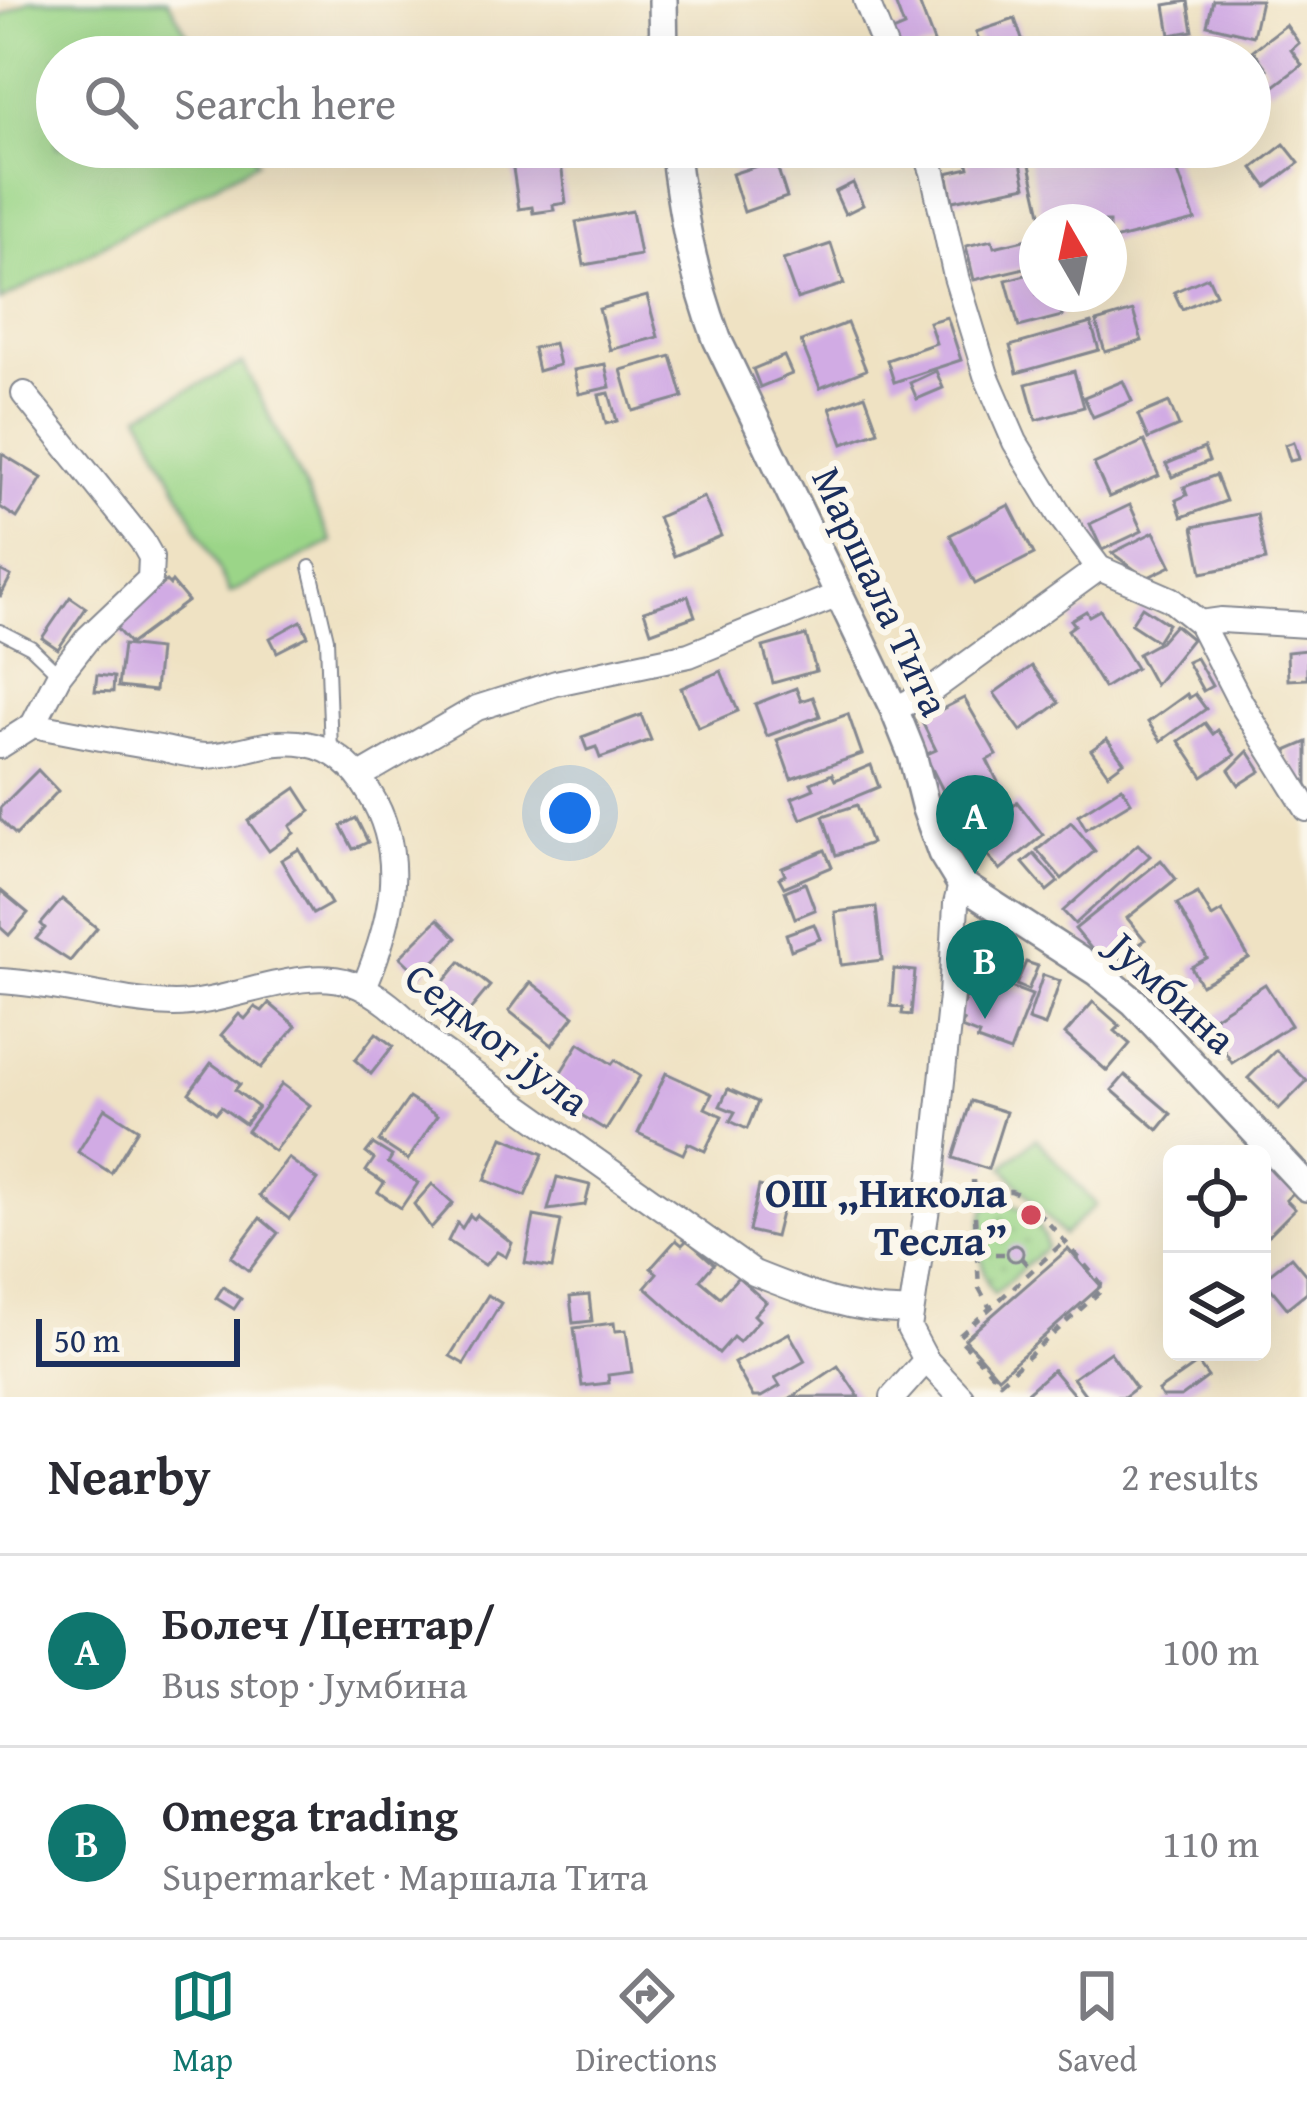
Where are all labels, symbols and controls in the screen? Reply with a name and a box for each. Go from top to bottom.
search box [36,36,1271,168]
icon: search [78,69,144,135]
text: Search here [174,70,396,135]
north arrow [1019,204,1127,312]
street label: Маршала Тита [798,456,966,726]
pin: A [936,775,1014,874]
your location [540,783,600,843]
street label: Јумбина [1092,913,1251,1067]
pin: B [946,920,1024,1019]
street label: Седмог јула [393,946,603,1130]
map controls [1163,1145,1271,1361]
button: locate [1163,1145,1271,1253]
place label: ОШ „Никола Тесла” [765,1161,1007,1270]
marker: ОШ „Никола Тесла” [1018,1202,1044,1228]
button: layers [1163,1253,1271,1361]
scale bar [36,1313,240,1366]
text: 50 m [54,1316,120,1364]
text: Nearby [48,1438,211,1513]
text: 2 results [1121,1447,1259,1504]
text: Болеч /Центар/ [162,1590,495,1655]
text: A [75,1622,99,1679]
text: 100 m [1162,1622,1259,1679]
text: Bus stop · Јумбина [162,1655,468,1712]
text: Omega trading [162,1782,458,1847]
text: B [75,1814,99,1871]
text: 110 m [1162,1814,1259,1871]
text: Supermarket · Маршала Тита [162,1847,648,1904]
tab: Map [170,1963,236,2083]
tab: Directions [576,1963,717,2083]
tab: Saved [1057,1963,1137,2083]

